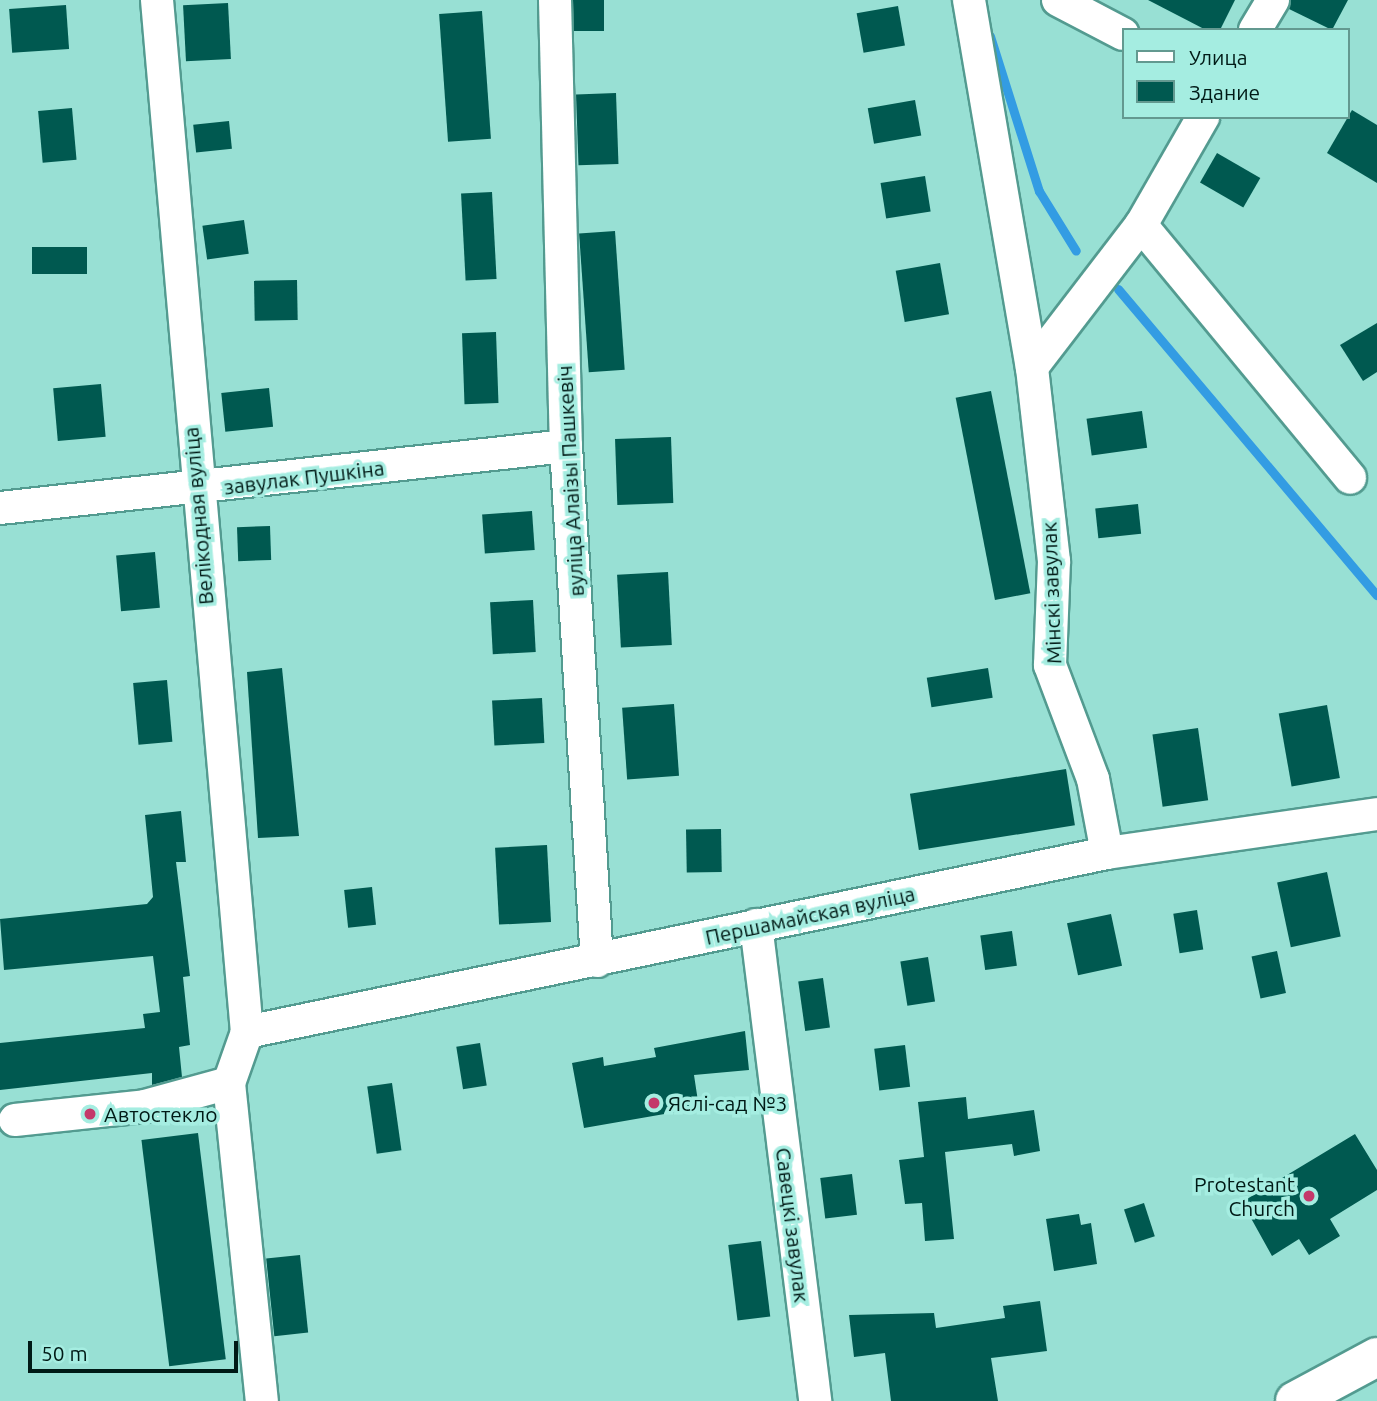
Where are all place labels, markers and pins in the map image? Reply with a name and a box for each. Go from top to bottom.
place label: Яслі-сад №3 [668,1090,787,1116]
marker: Яслі-сад №3 [646,1095,662,1111]
place label: Автостекло [104,1101,218,1127]
marker: Автостекло [82,1106,98,1122]
place label: Protestant Church [1194,1171,1295,1221]
marker: Protestant Church [1301,1188,1317,1204]

